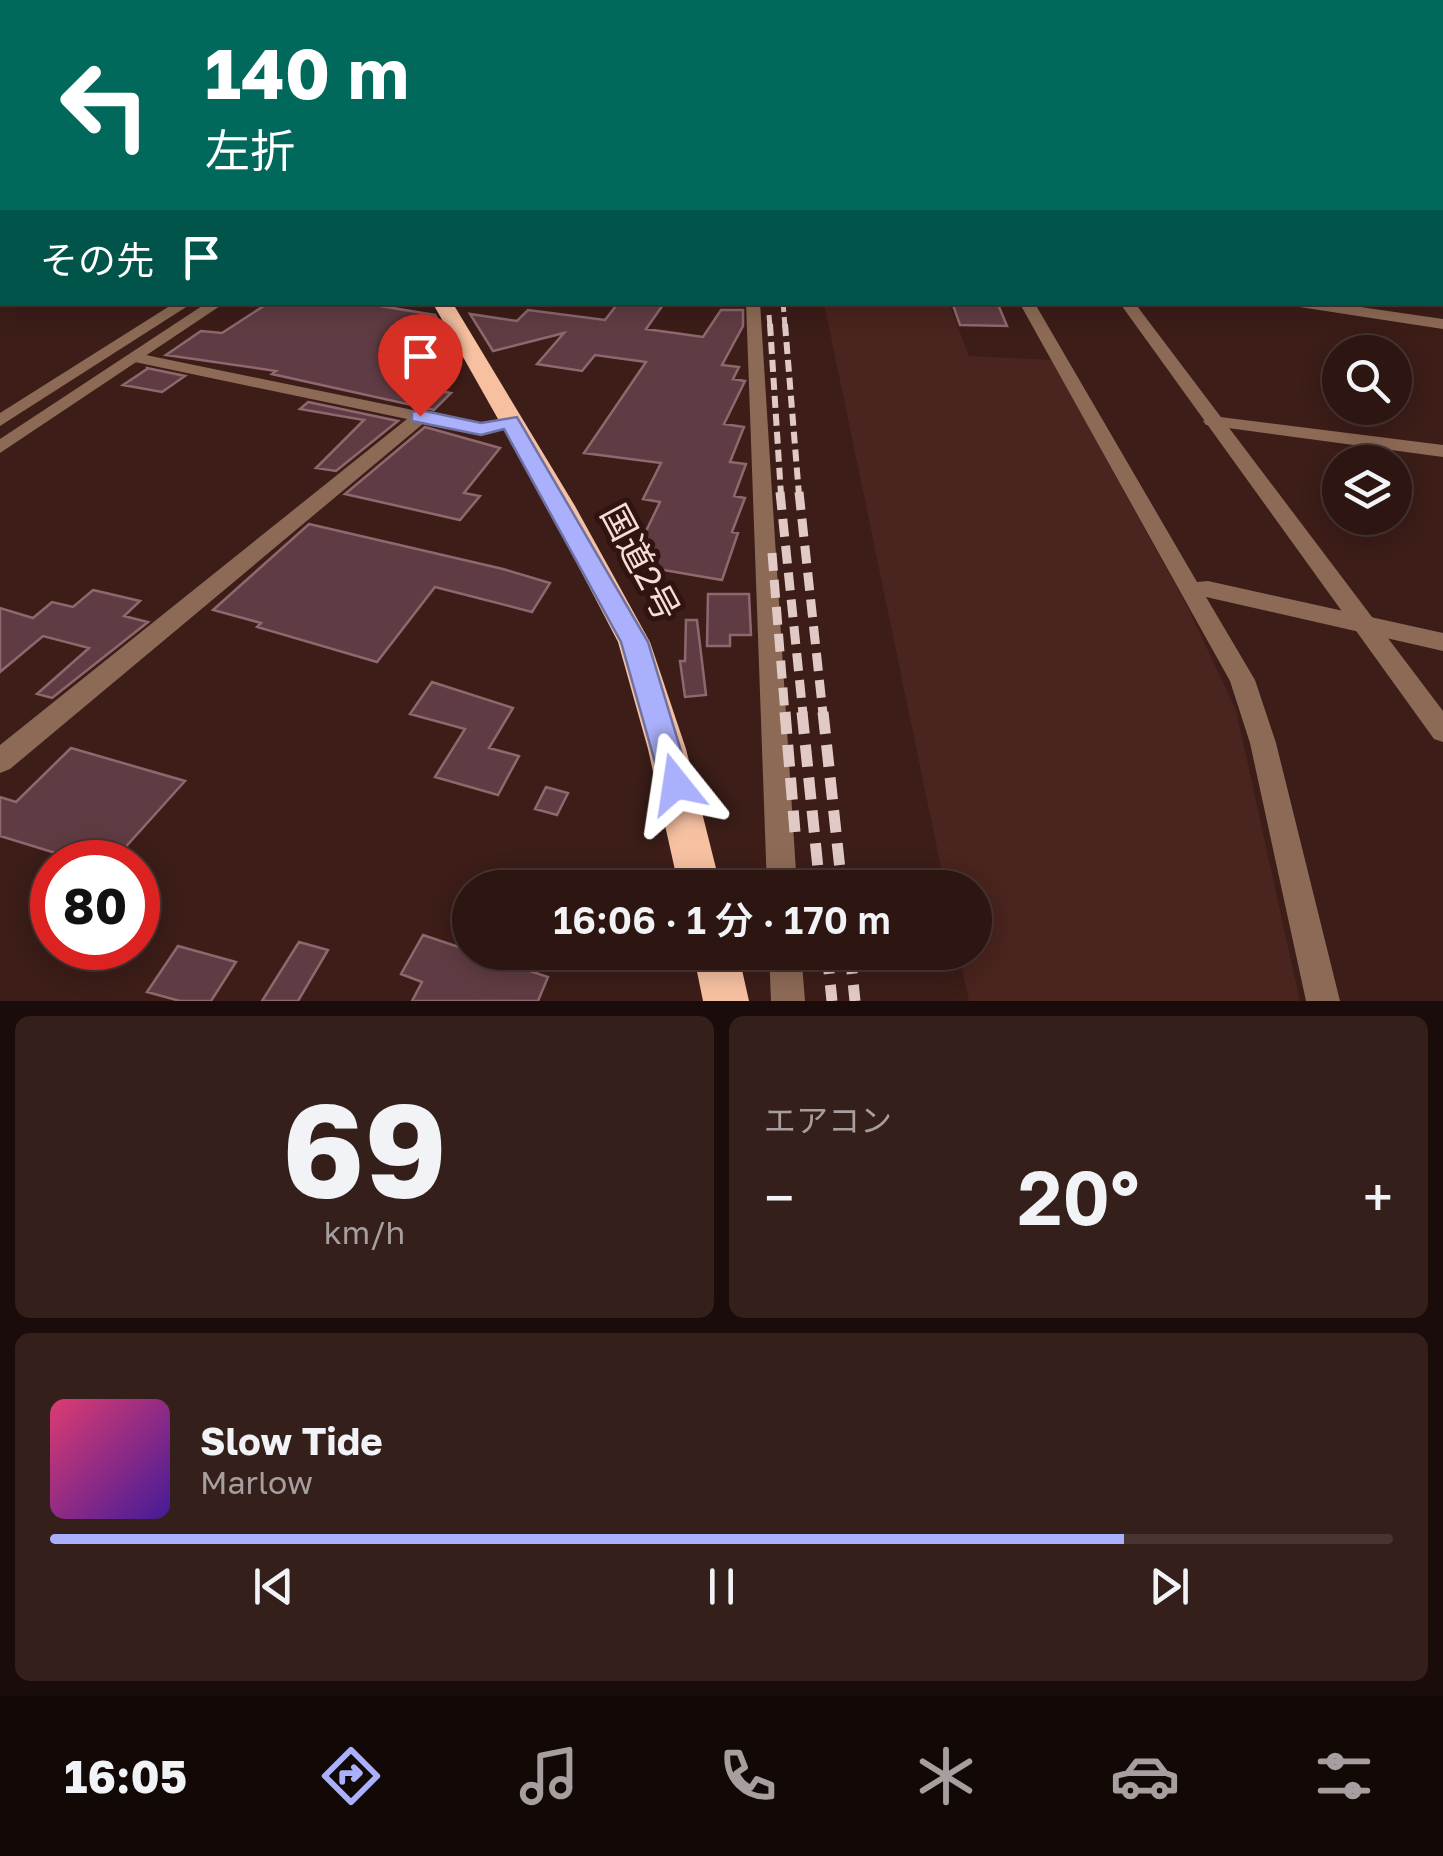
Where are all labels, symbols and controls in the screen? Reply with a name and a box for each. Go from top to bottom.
text: 140 m [205,30,409,114]
icon: left [40,40,170,170]
text: 左折 [205,123,295,177]
icon: arrive [174,230,229,285]
text: その先 [40,237,154,282]
pin [378,314,463,417]
icon: arrive [393,329,448,384]
map controls [1322,335,1412,535]
button: search [1322,335,1412,425]
button: layers [1322,445,1412,535]
street label: 国道2号 [593,497,689,627]
position arrow [624,732,728,836]
speed limit sign: 80 [30,840,160,970]
text: 16:06 · 1 分 · 170 m [553,897,891,942]
text: 69 [282,1070,447,1226]
text: エアコン [764,1101,892,1139]
text: 20° [1017,1151,1140,1242]
text: − [764,1164,794,1230]
text: + [1363,1164,1393,1230]
text: km/h [324,1213,405,1251]
text: Slow Tide [200,1418,383,1463]
text: Marlow [200,1463,313,1501]
icon: previous [246,1559,301,1614]
icon: pause [694,1559,749,1614]
icon: next [1142,1559,1197,1614]
icon: directions [316,1741,386,1811]
icon: music [514,1741,584,1811]
icon: phone [713,1741,783,1811]
icon: climate [911,1741,981,1811]
icon: car [1110,1741,1180,1811]
icon: filters [1309,1741,1379,1811]
text: 16:05 [64,1749,187,1803]

